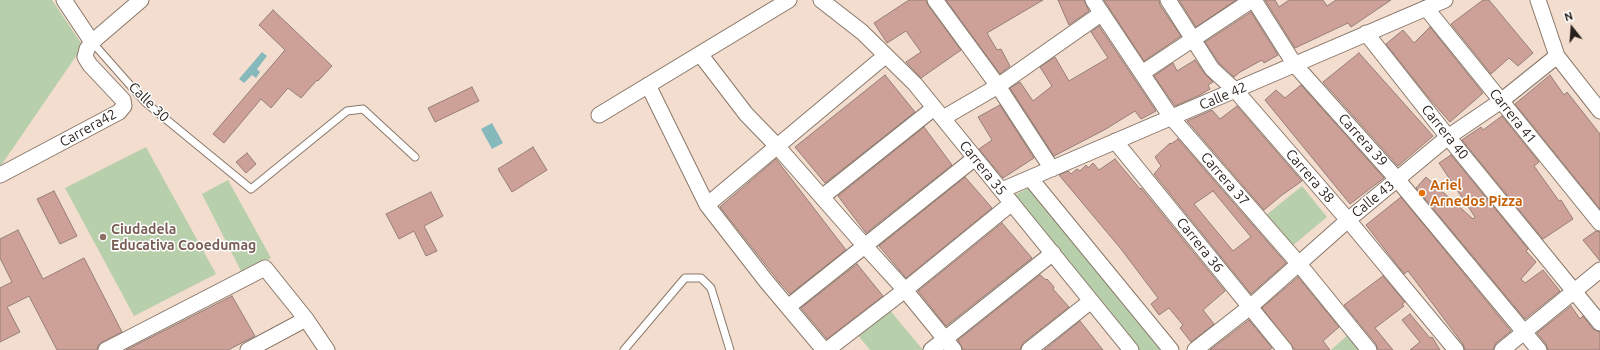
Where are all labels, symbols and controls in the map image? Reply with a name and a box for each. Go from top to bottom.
north arrow [1552,8,1592,48]
text: N [1563,10,1574,23]
street label: Calle 30 [125,79,173,125]
street label: Calle 42 [1197,79,1249,113]
street label: Carrera 41 [1486,85,1540,147]
street label: Carrera 40 [1418,101,1472,163]
street label: Carrera42 [57,106,119,150]
street label: Carrera 39 [1335,110,1391,170]
street label: Carrera 35 [956,137,1010,199]
street label: Carrera 38 [1282,146,1338,206]
street label: Carrera 37 [1197,149,1253,209]
street label: Calle 43 [1348,177,1398,221]
place label: Ariel Arnedos Pizza [1430,177,1523,210]
marker: Ariel Arnedos Pizza [1417,188,1427,198]
street label: Carrera 36 [1173,214,1227,276]
place label: Ciudadela Educativa Cooedumag [111,221,256,254]
marker: Ciudadela Educativa Cooedumag [98,232,108,242]

